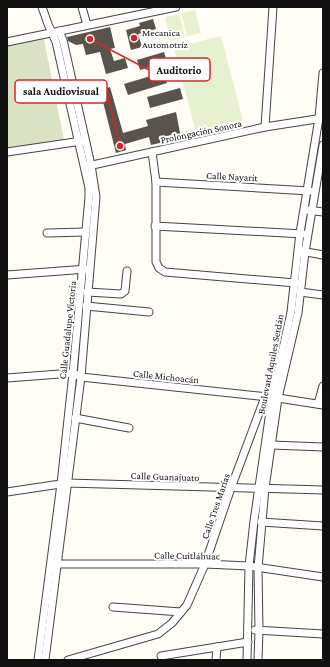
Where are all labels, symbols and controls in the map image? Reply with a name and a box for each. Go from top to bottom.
place label: Mecanica Automotríz [142,27,188,50]
marker: Mecanica Automotríz [129,33,139,43]
callout: Auditorio [149,58,210,81]
text: Auditorio [156,64,202,76]
callout: sala Audiovisual [15,80,107,103]
text: sala Audiovisual [23,85,100,97]
street label: Prolongación Sonora [160,117,243,145]
street label: Calle Nayarit [206,170,259,183]
street label: Calle Guadalupe Victoria [57,280,78,380]
street label: Boulevard Aquiles Serdán [255,313,286,415]
street label: Calle Michoacán [132,368,200,385]
street label: Calle Guanajuato [130,470,200,484]
street label: Calle Tres Marías [199,472,232,540]
street label: Calle Cuitláhuac [154,549,221,562]

